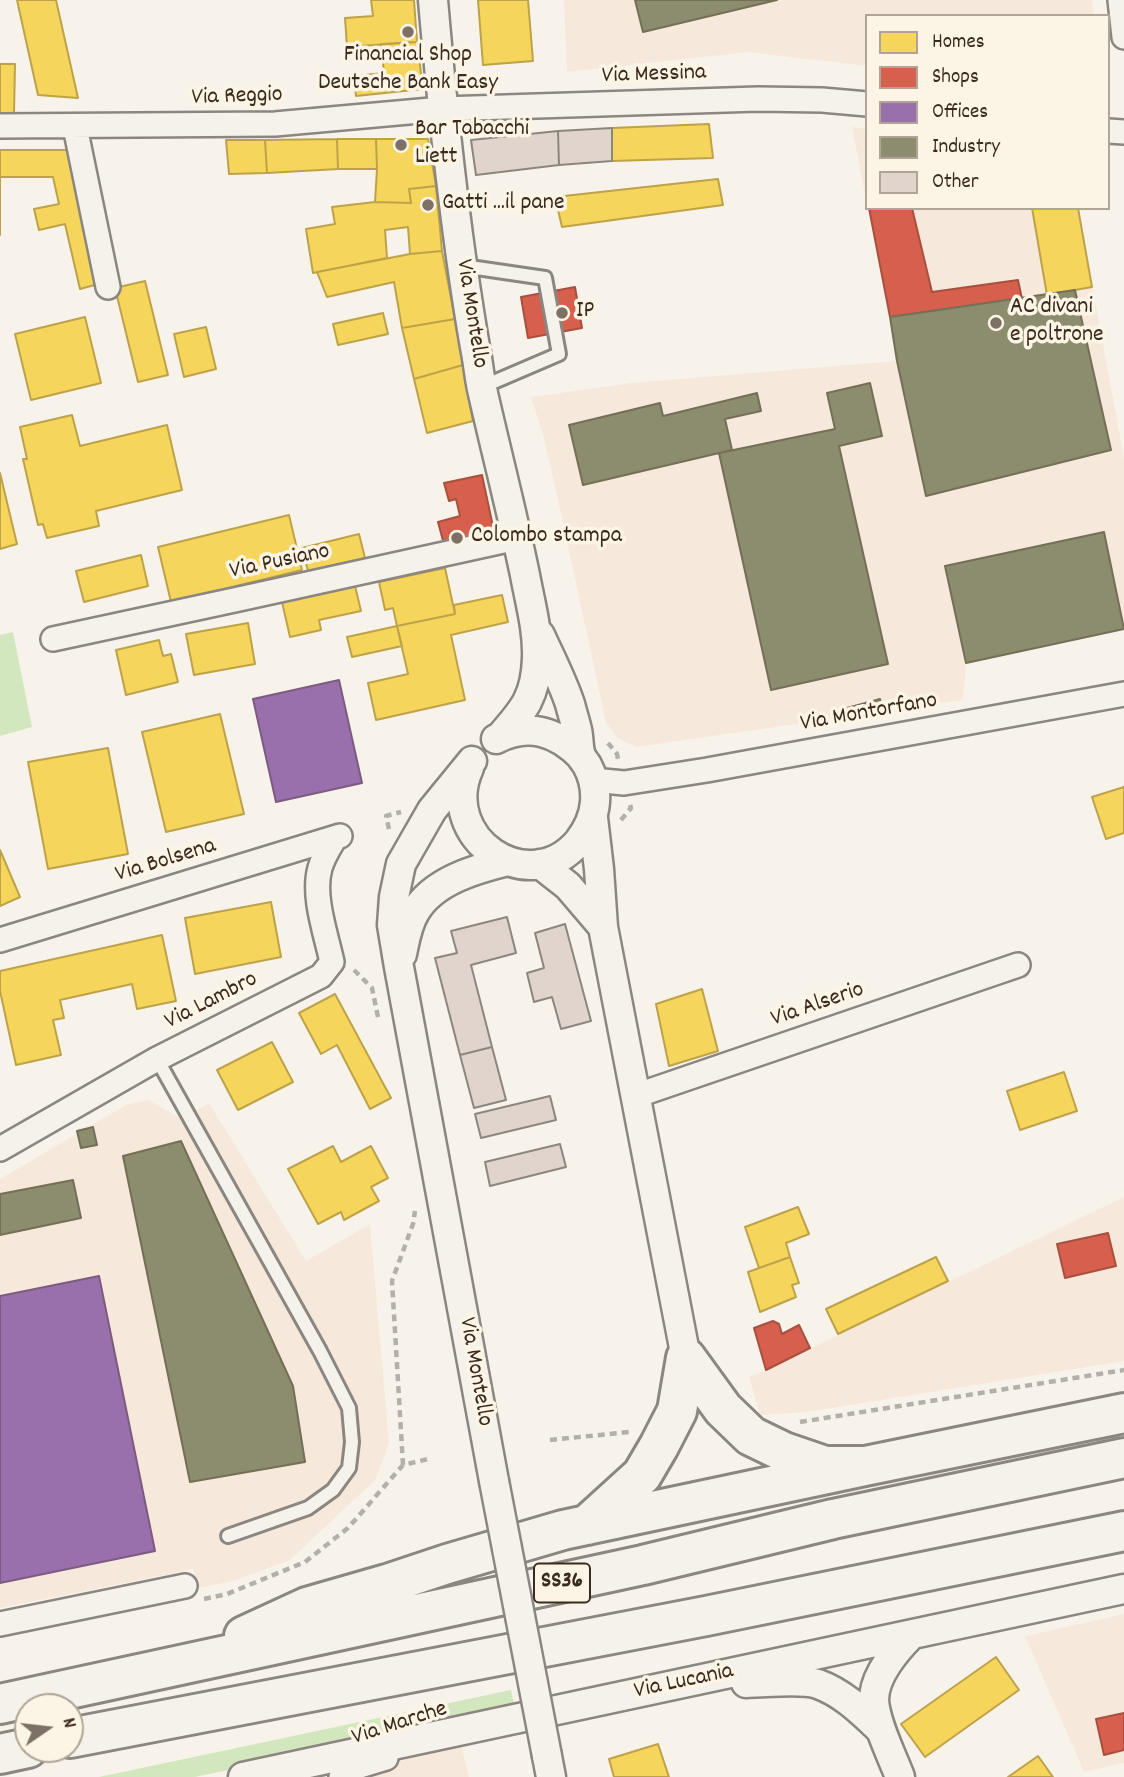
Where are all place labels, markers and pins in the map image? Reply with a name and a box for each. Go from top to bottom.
marker: Financial Shop Deutsche Bank Easy [400,24,416,40]
place label: Financial Shop Deutsche Bank Easy [318,43,498,99]
place label: Bar Tabacchi Liett [415,117,529,173]
marker: Bar Tabacchi Liett [393,137,409,153]
place label: Gatti ...il pane [442,191,564,219]
marker: Gatti ...il pane [420,197,436,213]
place label: AC divani e poltrone [1010,295,1104,351]
place label: IP [576,299,594,327]
marker: IP [554,305,570,321]
marker: AC divani e poltrone [988,315,1004,331]
place label: Colombo stampa [471,524,622,552]
marker: Colombo stampa [449,530,465,546]

